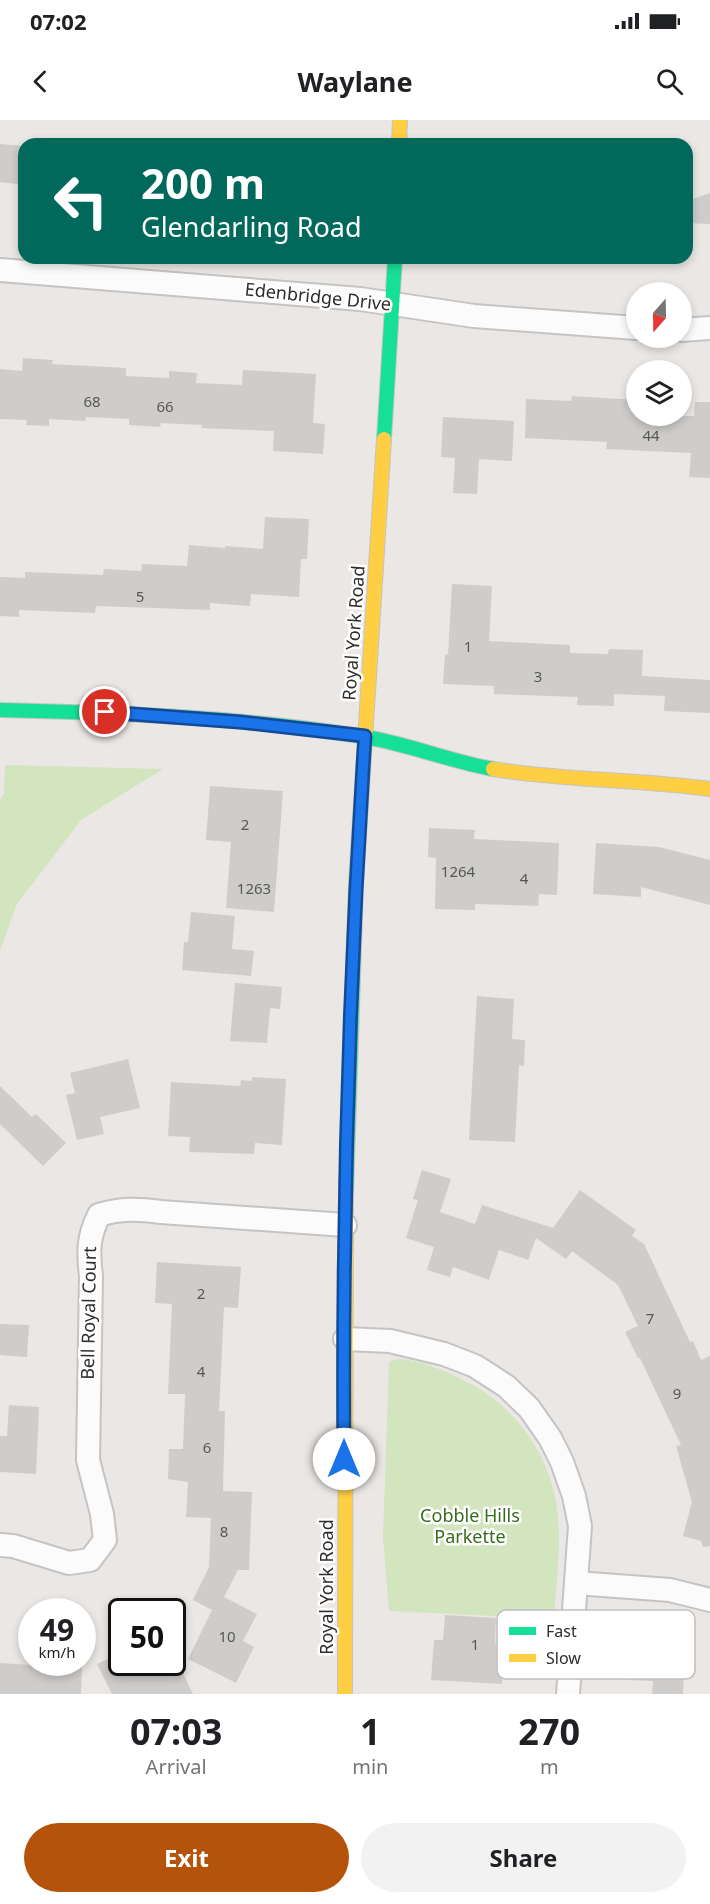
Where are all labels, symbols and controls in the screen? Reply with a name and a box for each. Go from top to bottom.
text: 07:02 [30,6,87,36]
text: Waylane [297,63,413,100]
icon: back [24,65,57,98]
icon: search [653,65,686,98]
text: 200 m [141,154,265,211]
icon: left [42,162,120,240]
text: Glendarling Road [141,208,362,245]
street label: Edenbridge Drive [244,276,392,316]
north arrow [626,282,692,348]
map controls [626,282,692,426]
button: layers [626,360,692,426]
house number: 68 [83,391,101,411]
house number: 66 [156,396,174,416]
house number: 44 [642,425,660,445]
street label: Royal York Road [336,565,370,701]
house number: 5 [136,586,144,606]
house number: 1 [464,636,472,656]
house number: 3 [534,666,542,686]
pin [79,686,130,737]
icon: arrive [88,695,121,728]
house number: 2 [241,814,249,834]
house number: 1264 [441,861,476,881]
house number: 4 [520,868,529,888]
house number: 1263 [237,878,271,898]
street label: Bell Royal Court [75,1246,101,1380]
house number: 2 [197,1283,205,1303]
house number: 7 [646,1308,654,1328]
house number: 4 [197,1361,206,1381]
house number: 9 [673,1383,681,1403]
position arrow [312,1427,376,1491]
house number: 6 [203,1437,211,1457]
park label: Cobble Hills Parkette [420,1503,520,1548]
street label: Royal York Road [314,1519,338,1655]
house number: 8 [220,1521,228,1541]
speed limit sign: 50 [108,1598,186,1676]
text: 49 [40,1609,74,1650]
legend [497,1610,695,1679]
text: Fast [546,1620,577,1642]
house number: 10 [218,1626,236,1646]
house number: 1 [471,1634,479,1654]
text: km/h [39,1642,75,1662]
text: Slow [546,1647,581,1669]
text: 07:03 [130,1707,222,1756]
text: 1 [360,1707,381,1756]
text: 270 [518,1707,580,1756]
text: Arrival [146,1753,207,1780]
text: min [352,1753,388,1780]
text: m [540,1753,559,1780]
button: Exit [24,1823,349,1892]
button: Share [361,1823,686,1892]

